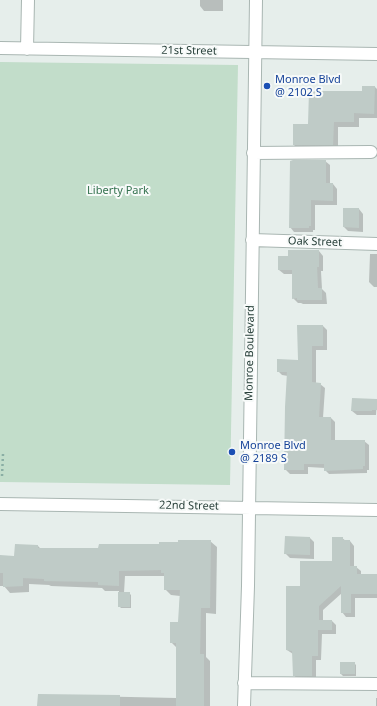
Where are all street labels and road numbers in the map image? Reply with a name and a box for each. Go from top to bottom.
street label: 21st Street [161,44,217,58]
street label: Oak Street [288,234,342,250]
street label: Monroe Boulevard [243,305,257,401]
street label: 22nd Street [159,499,219,513]

